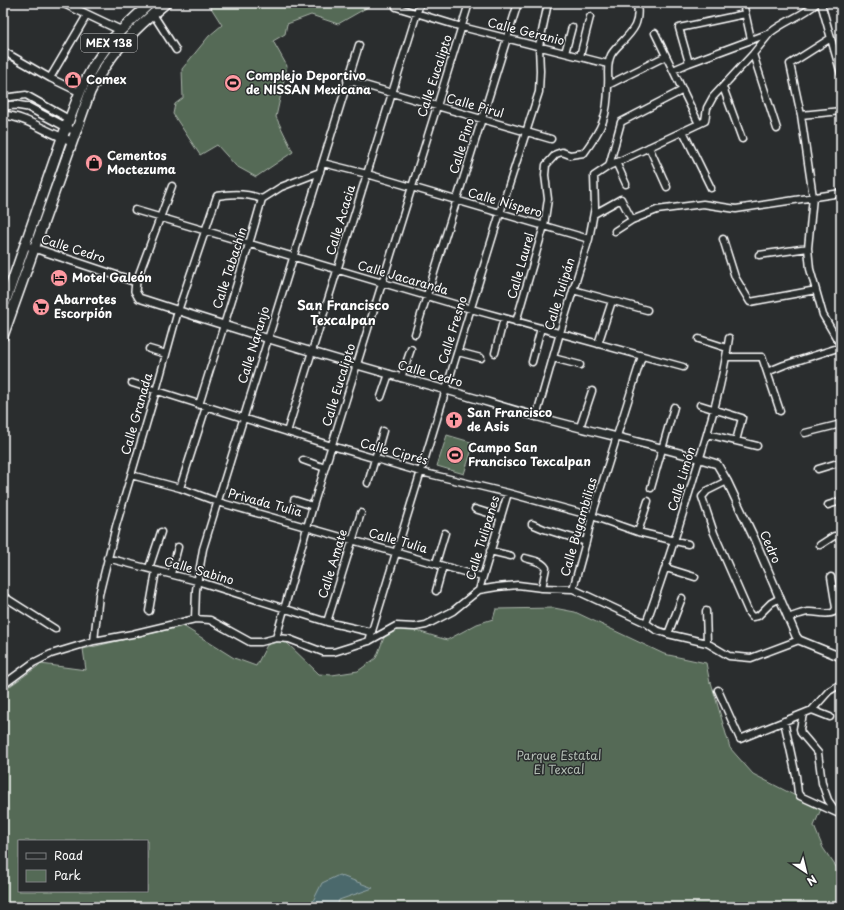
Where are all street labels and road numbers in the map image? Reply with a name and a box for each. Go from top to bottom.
street label: Calle Geranio [486,13,567,49]
street label: Calle Eucalipto [412,32,456,119]
road number: MEX 138 [81,34,137,52]
street label: Calle Pirul [444,88,506,122]
street label: Calle Pino [444,115,478,176]
street label: Calle Acacia [321,182,359,257]
street label: Calle Níspero [466,183,545,221]
street label: Calle Tabachín [207,224,251,311]
street label: Calle Cedro [39,229,108,267]
street label: Calle Laurel [502,231,538,301]
street label: Calle Jacaranda [356,255,451,299]
street label: Calle Tulipán [539,255,579,332]
street label: Calle Fresno [433,293,471,366]
street label: Calle Naranjo [233,303,273,386]
street label: Calle Eucalipto [317,341,359,428]
street label: Calle Cedro [396,355,465,391]
street label: Calle Granada [116,370,156,457]
street label: Calle Ciprés [358,433,431,469]
street label: Calle Limón [663,444,699,513]
street label: Calle Bugambilias [555,475,601,578]
street label: Privada Tulia [226,484,305,521]
street label: Calle Tulipanes [461,493,504,582]
street label: Calle Tulia [367,523,431,557]
street label: Calle Amate [313,527,351,601]
street label: Cedro [756,527,786,566]
street label: Calle Sabino [162,551,237,589]

